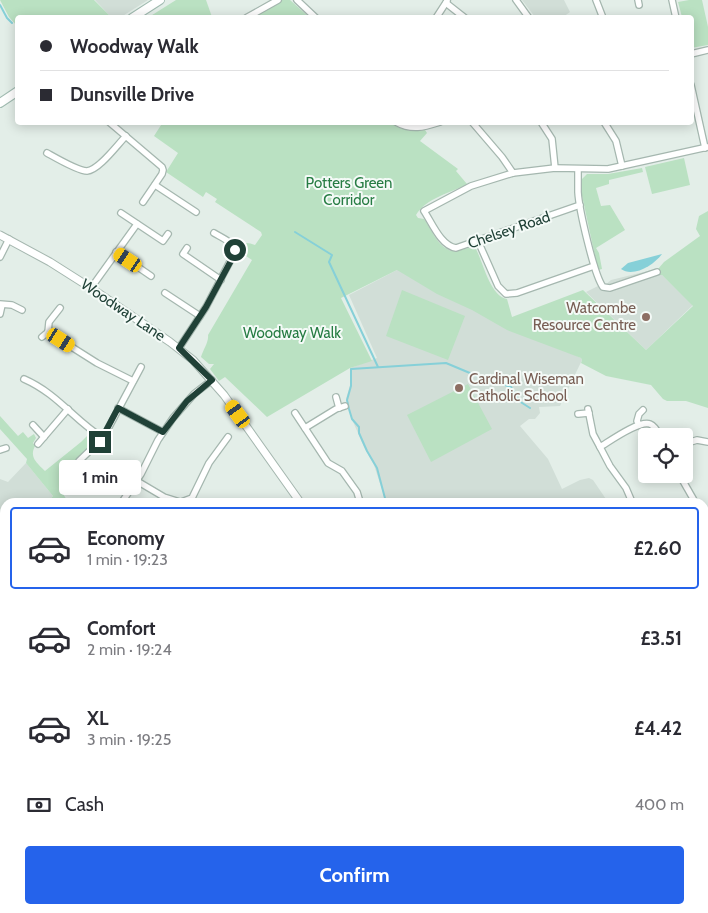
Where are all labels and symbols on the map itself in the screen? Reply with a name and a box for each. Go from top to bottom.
park label: Potters Green Corridor [306,174,392,209]
street label: Chelsey Road [465,208,553,252]
route start [224,239,246,261]
car [111,245,144,275]
street label: Woodway Lane [77,275,169,345]
place label: Watcombe Resource Centre [533,299,636,334]
marker: Watcombe Resource Centre [640,311,652,323]
park label: Woodway Walk [243,324,341,342]
car [44,326,77,354]
place label: Cardinal Wiseman Catholic School [469,370,584,405]
marker: Cardinal Wiseman Catholic School [453,382,465,394]
car [223,397,252,431]
route end [89,431,111,453]
callout: 1 min [59,460,141,494]

